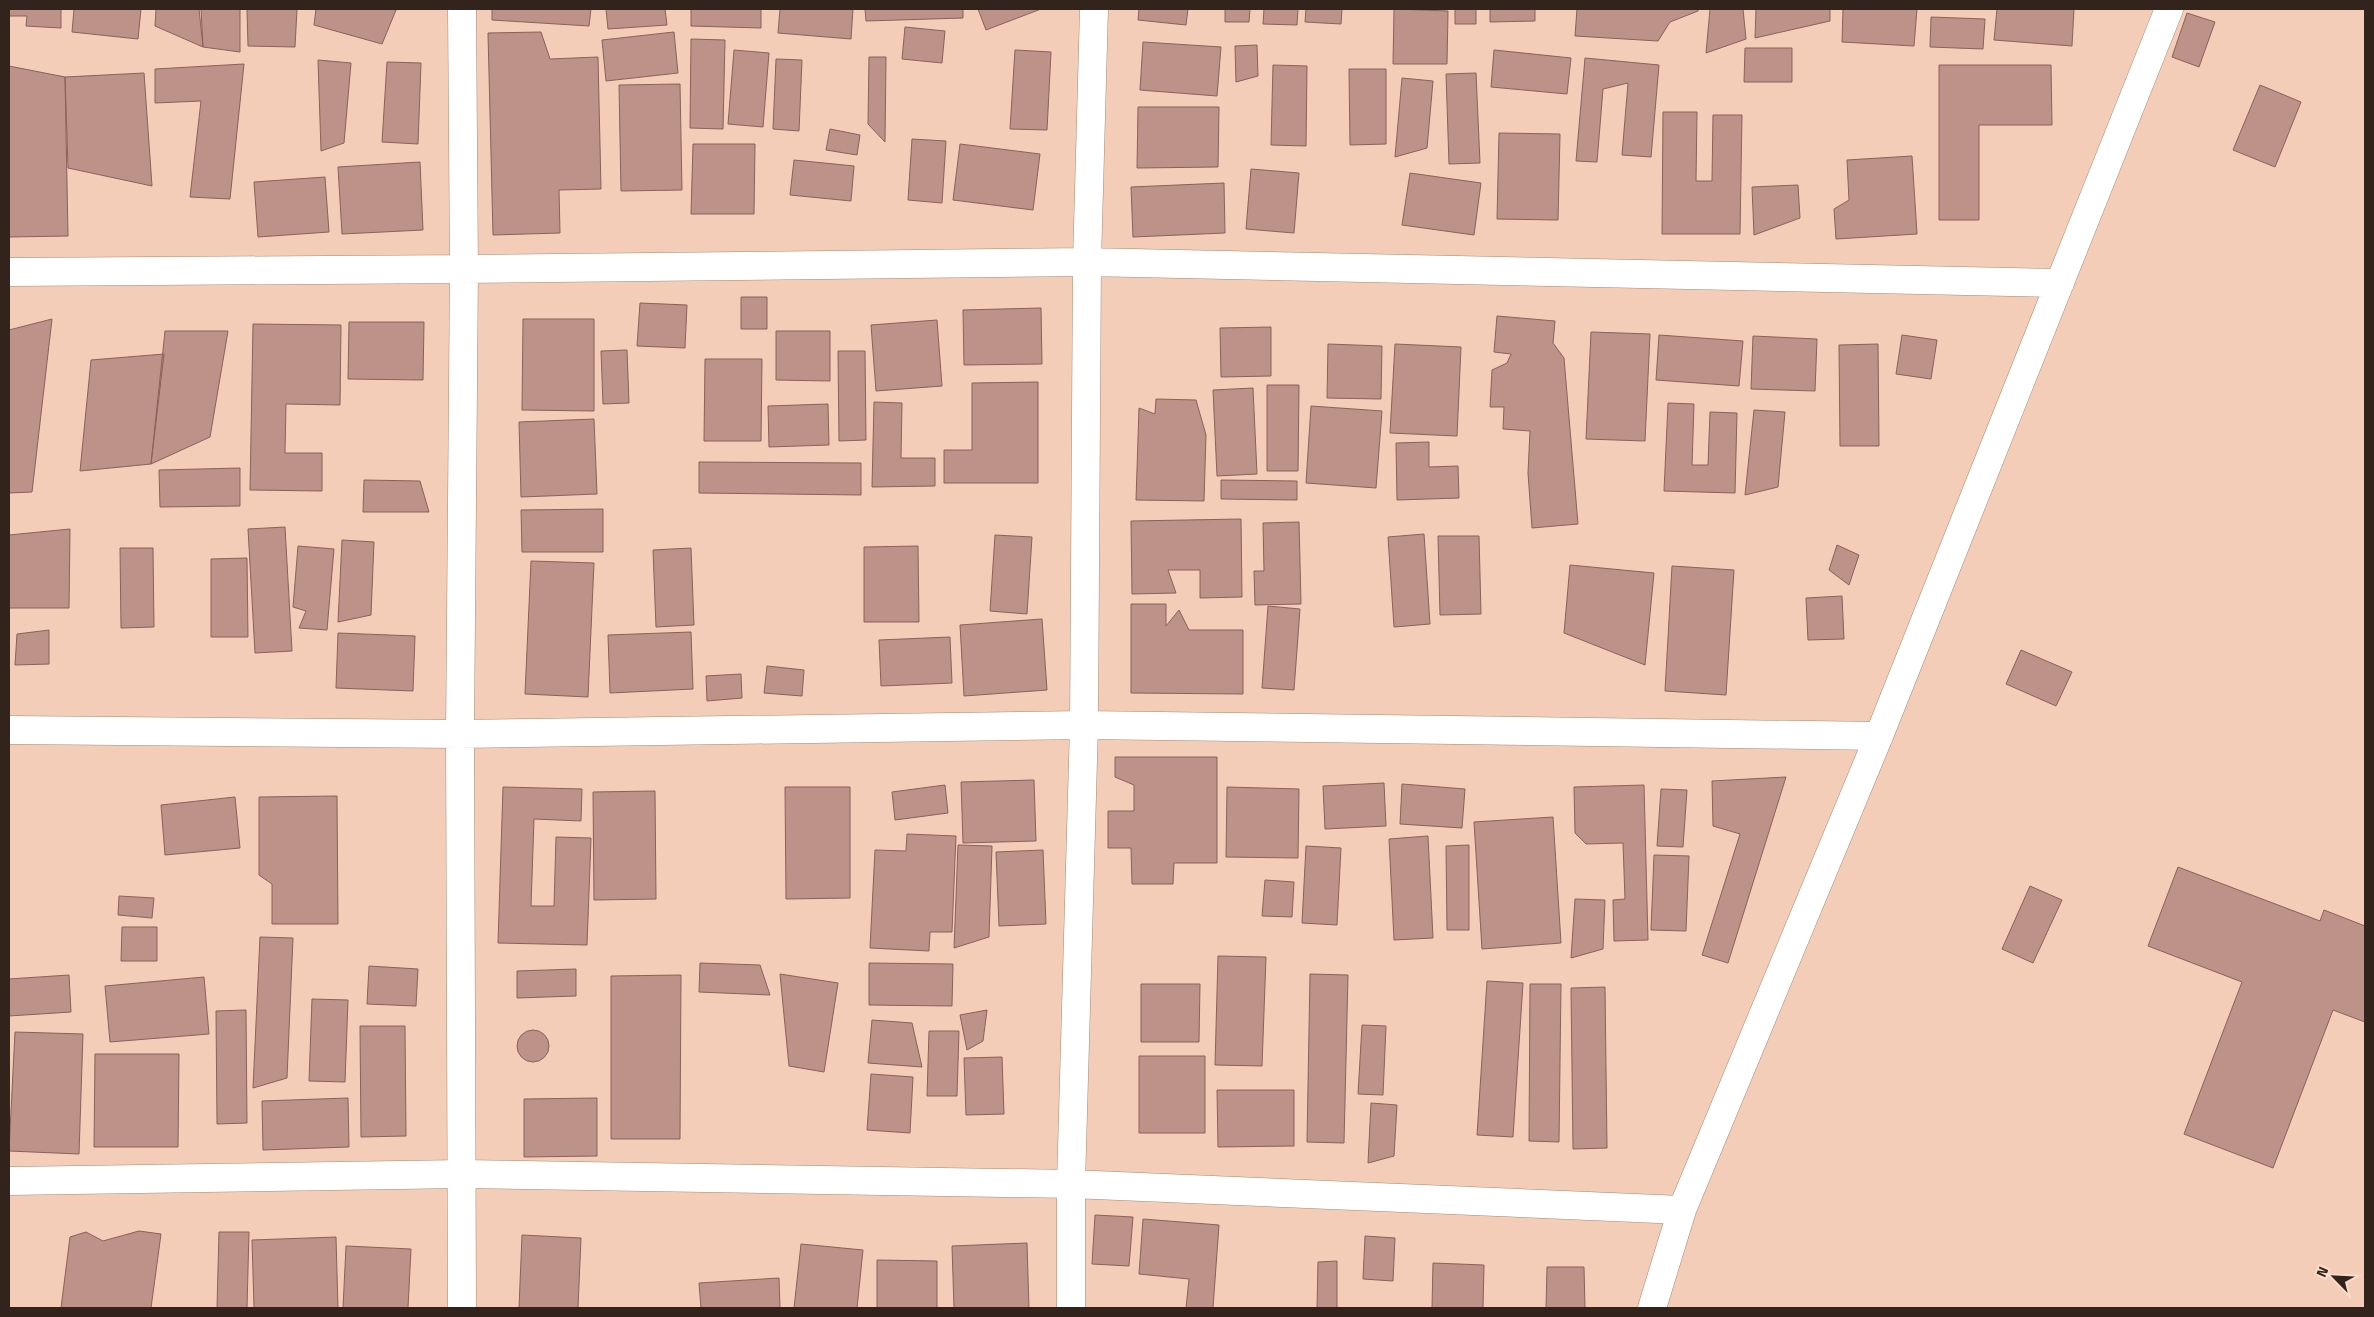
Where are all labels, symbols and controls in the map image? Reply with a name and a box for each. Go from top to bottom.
north arrow [2309,1252,2359,1302]
text: N [2310,1263,2333,1280]

